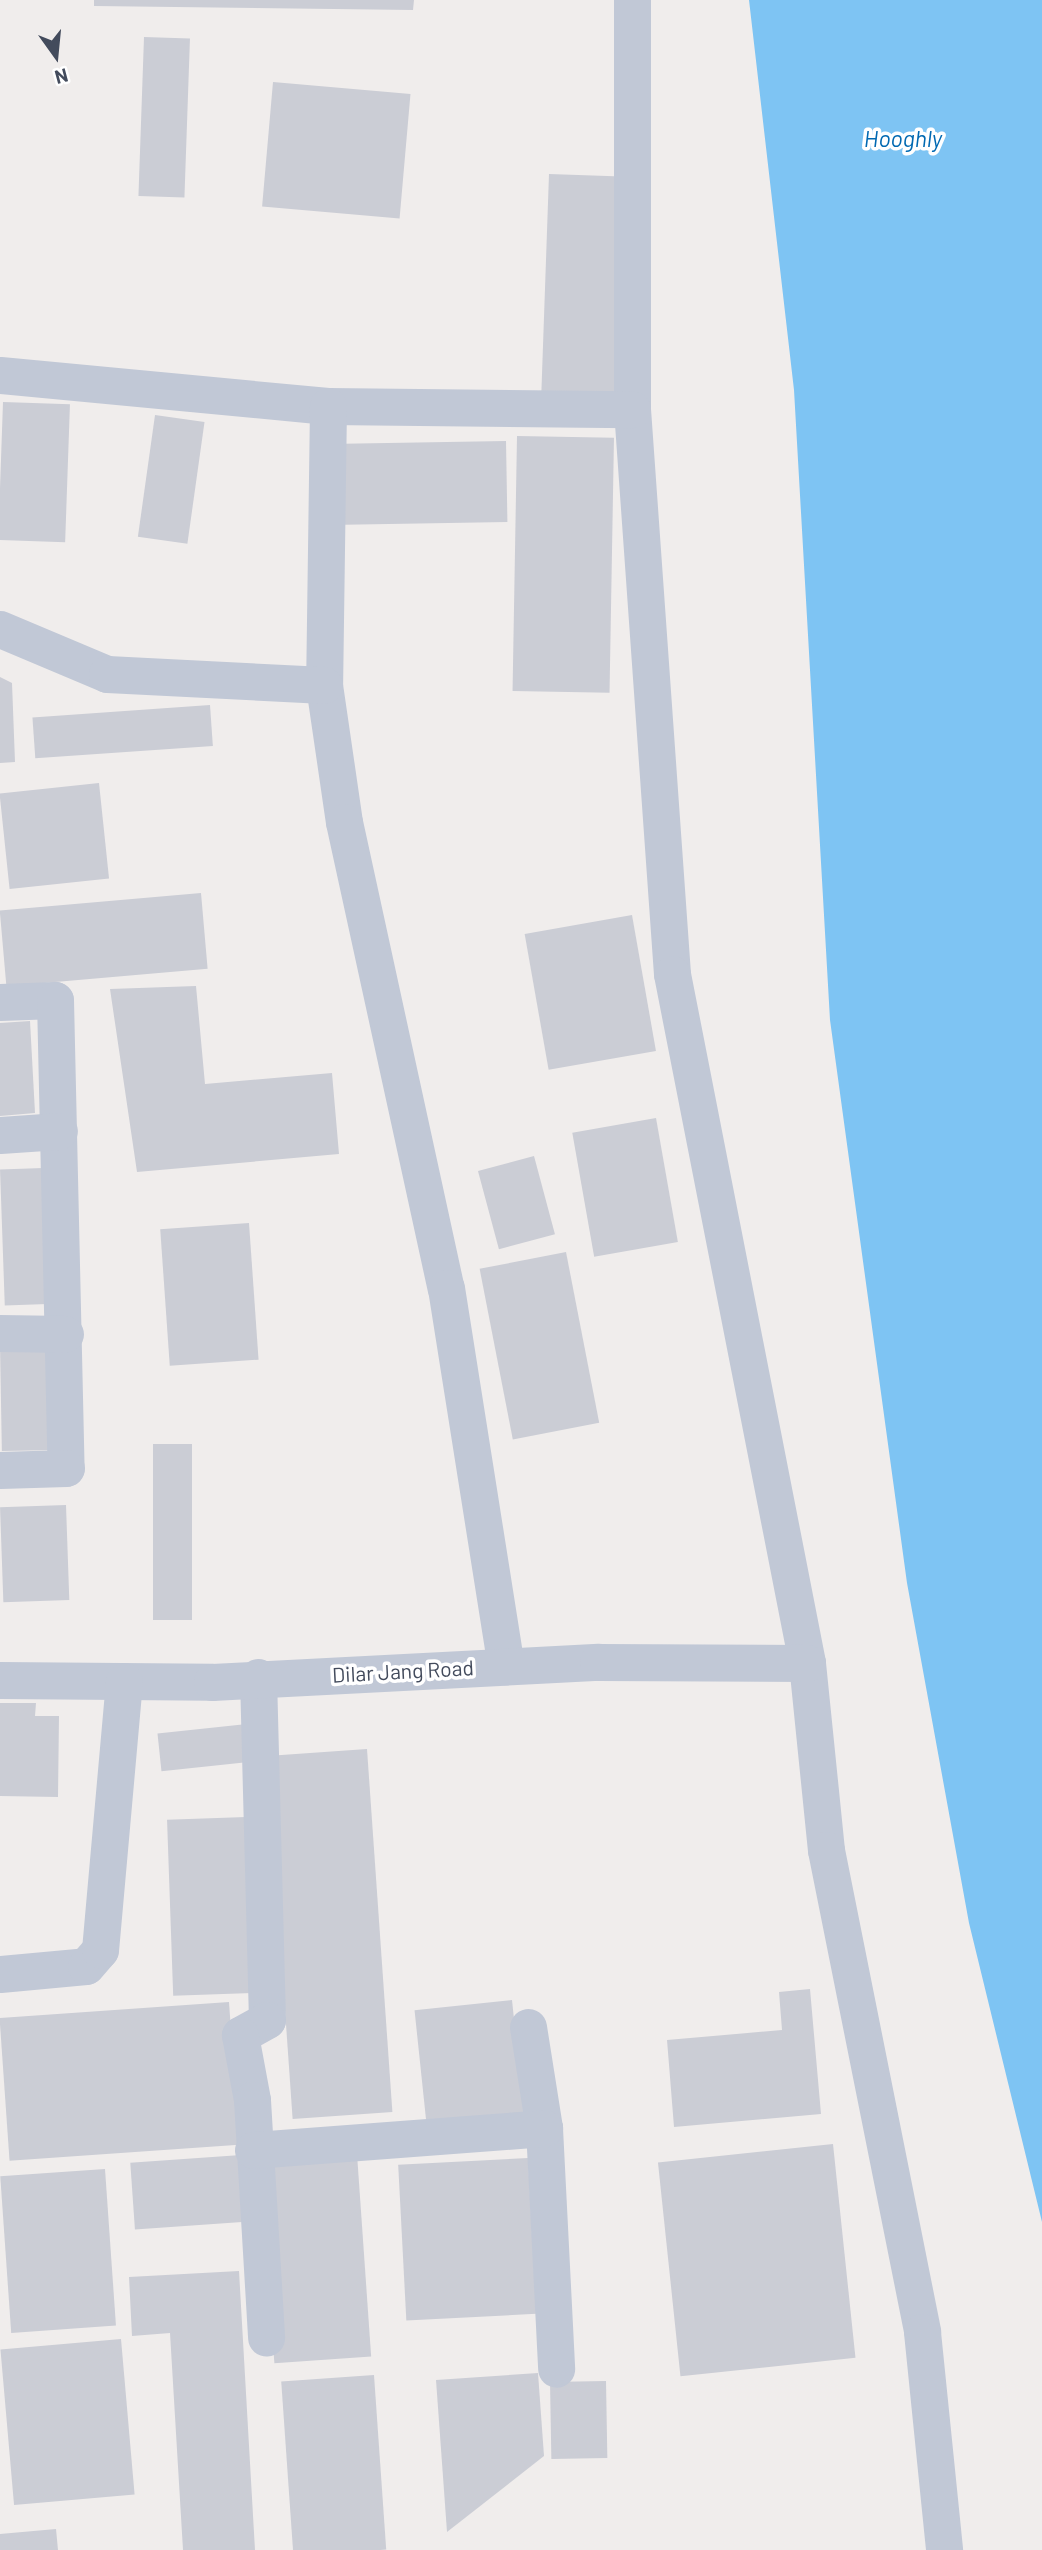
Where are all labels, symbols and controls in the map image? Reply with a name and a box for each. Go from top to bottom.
north arrow [21,21,91,91]
text: N [52,64,71,90]
water label: Hooghly [864,124,942,152]
street label: Dilar Jang Road [332,1655,474,1687]

